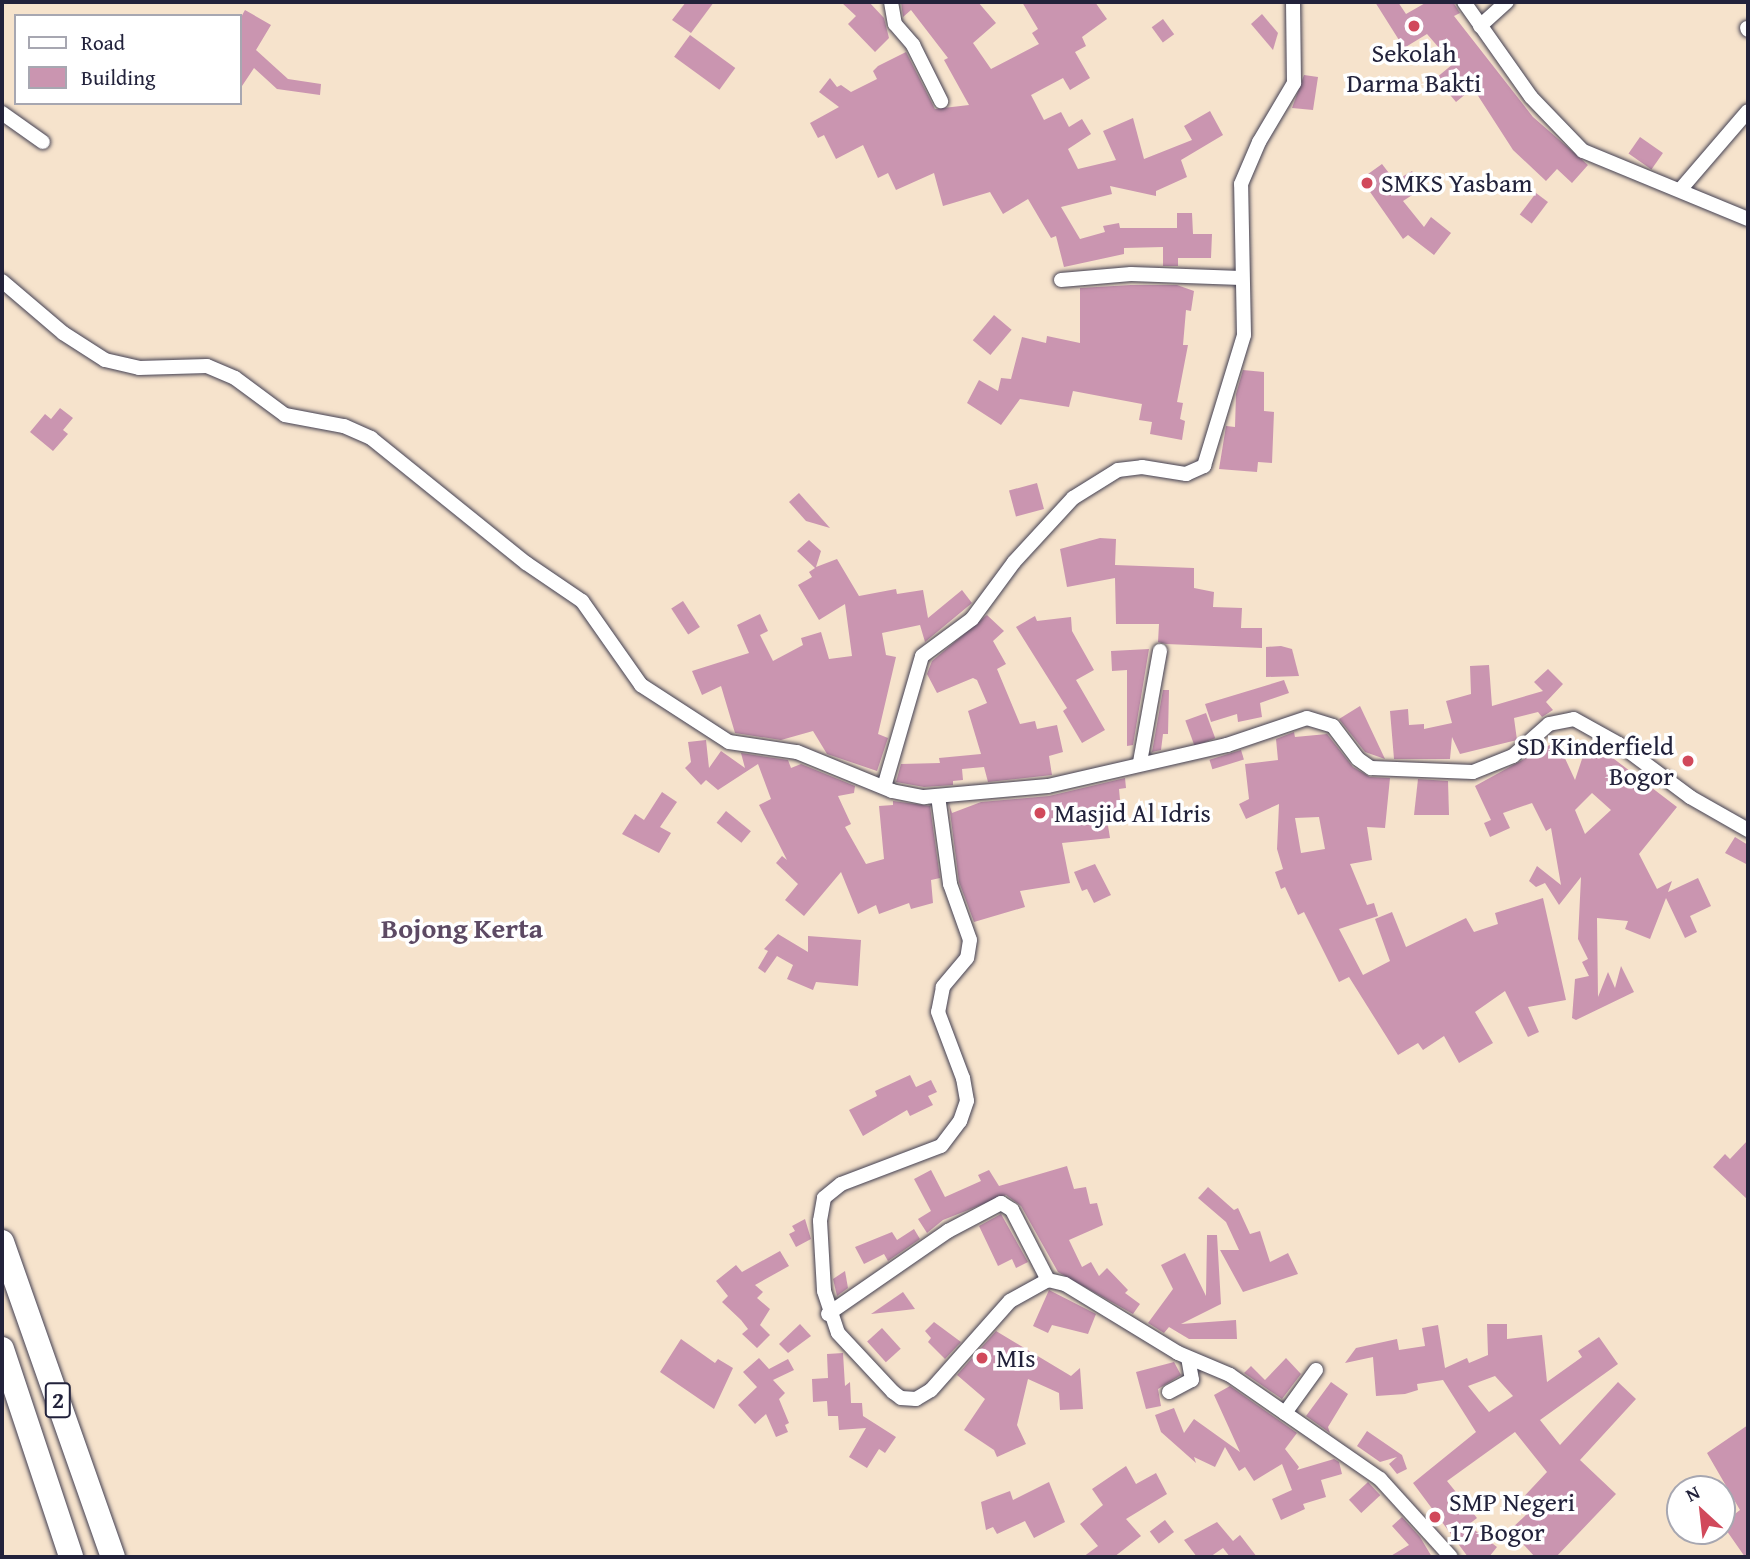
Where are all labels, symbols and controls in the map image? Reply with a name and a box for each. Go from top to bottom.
legend [14,14,242,105]
marker: Sekolah Darma Bakti [1406,18,1422,34]
text: Road [81,27,125,58]
place label: Sekolah Darma Bakti [1347,37,1481,98]
text: Building [81,62,155,93]
place label: SMKS Yasbam [1381,167,1532,199]
marker: SMKS Yasbam [1359,175,1375,191]
place label: SD Kinderfield Bogor [1517,730,1674,792]
marker: SD Kinderfield Bogor [1680,753,1696,769]
place label: Masjid Al Idris [1054,797,1211,829]
marker: Masjid Al Idris [1032,805,1048,821]
district label: Bojong Kerta [381,911,543,945]
place label: MIs [996,1342,1036,1374]
marker: MIs [974,1350,990,1366]
road number: 2 [44,1380,72,1420]
north arrow [1666,1475,1736,1545]
text: N [1680,1478,1704,1508]
place label: SMP Negeri 17 Bogor [1449,1486,1575,1548]
marker: SMP Negeri 17 Bogor [1427,1509,1443,1525]

